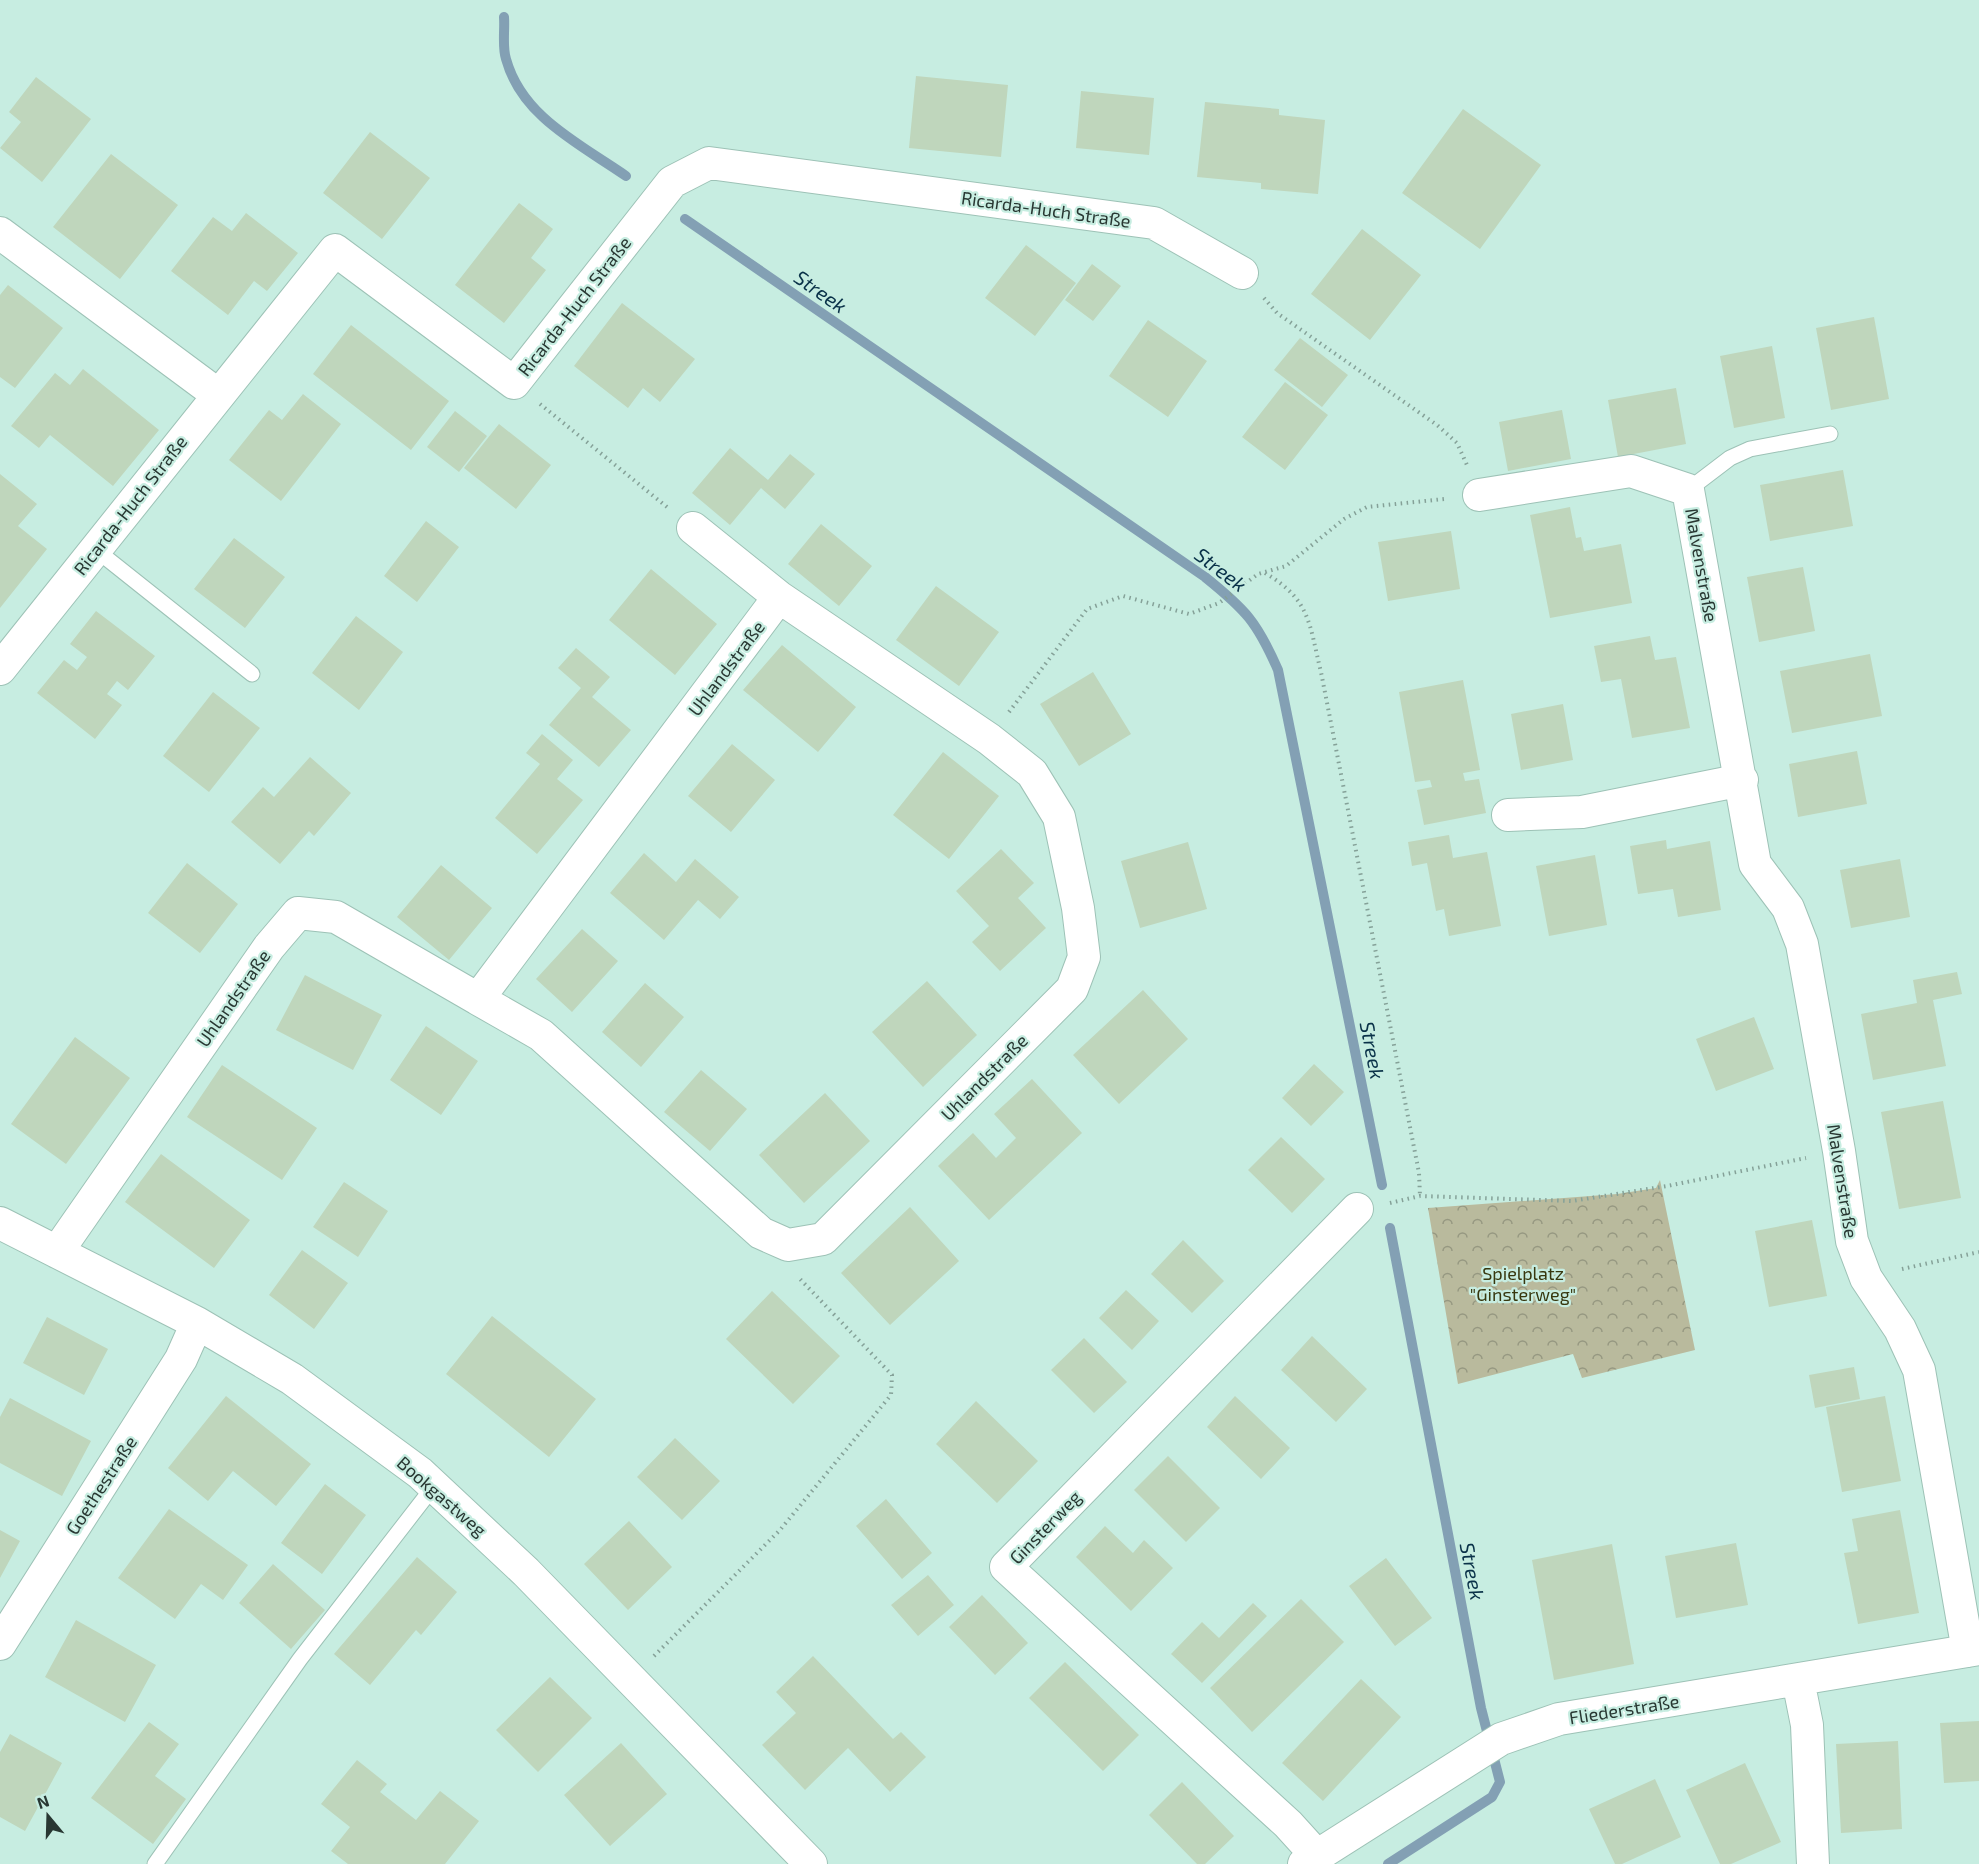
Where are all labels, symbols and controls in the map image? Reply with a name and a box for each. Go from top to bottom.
street label: Ricarda-Huch Straße [960,186,1132,232]
street label: Ricarda-Huch Straße [513,232,635,380]
water label: Streek [790,264,852,318]
street label: Ricarda-Huch Straße [69,431,191,579]
street label: Malvenstraße [1681,506,1723,624]
water label: Streek [1190,542,1252,596]
street label: Uhlandstraße [683,616,769,720]
street label: Uhlandstraße [191,945,275,1051]
water label: Streek [1356,1019,1390,1081]
street label: Uhlandstraße [936,1029,1032,1125]
street label: Malvenstraße [1823,1122,1863,1240]
park label: Spielplatz "Ginsterweg" [1470,1262,1576,1305]
street label: Goethestraße [61,1432,141,1538]
street label: Bookgastweg [393,1451,491,1541]
street label: Ginsterweg [1005,1486,1085,1568]
water label: Streek [1456,1540,1490,1602]
street label: Fliederstraße [1567,1689,1681,1729]
north arrow [18,1786,78,1846]
text: N [34,1790,52,1812]

